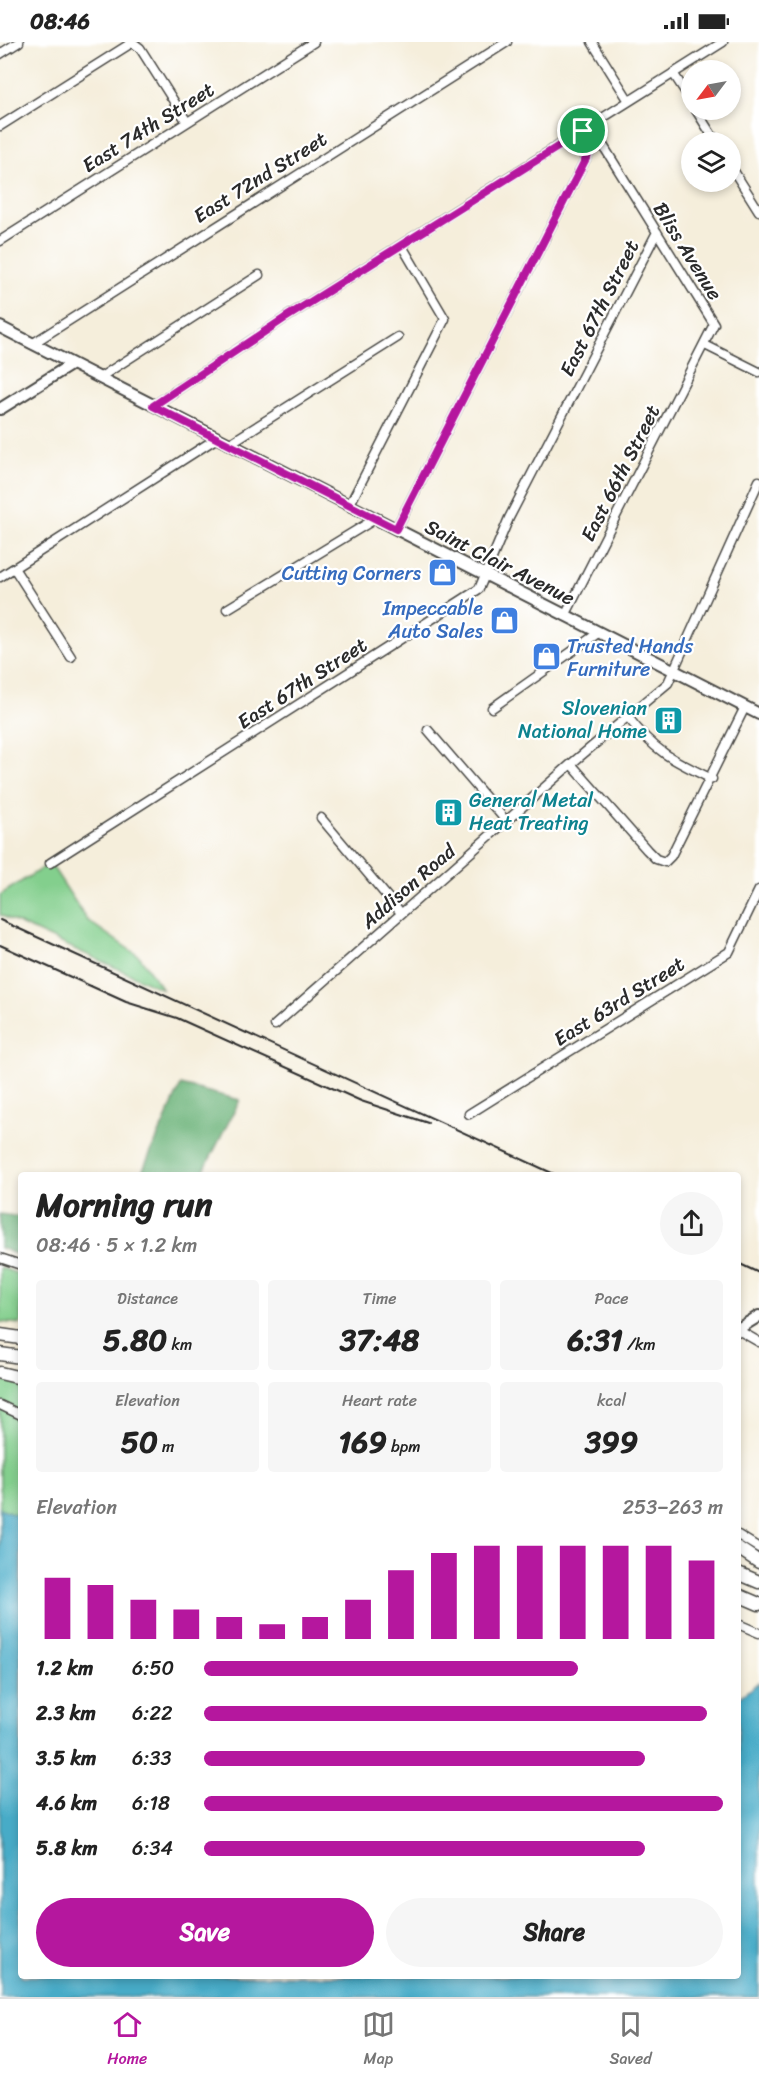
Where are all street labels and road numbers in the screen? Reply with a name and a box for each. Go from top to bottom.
street label: East 74th Street [75,73,222,182]
street label: East 72nd Street [186,122,334,233]
street label: Bliss Avenue [643,195,732,308]
street label: East 67th Street [550,233,649,383]
street label: East 66th Street [571,398,670,548]
street label: Saint Clair Avenue [419,510,581,615]
street label: East 67th Street [230,628,375,739]
street label: Addison Road [352,834,465,939]
street label: East 63rd Street [547,947,692,1056]

